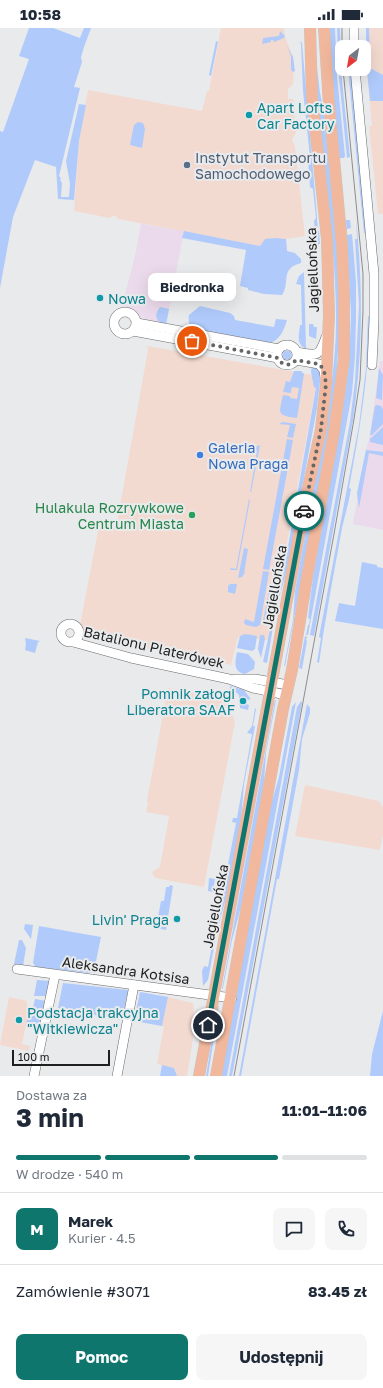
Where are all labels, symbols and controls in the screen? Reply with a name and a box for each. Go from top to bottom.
text: 10:58 [20,5,61,23]
north arrow [335,40,371,76]
map controls [335,40,371,76]
place label: Apart Lofts Car Factory [257,99,335,132]
marker: Apart Lofts Car Factory [244,110,254,120]
place label: Instytut Transportu Samochodowego [195,149,326,182]
marker: Instytut Transportu Samochodowego [182,160,192,170]
street label: Jagiellońska [302,227,322,313]
callout: Biedronka [148,273,236,301]
text: Biedronka [160,279,224,295]
place label: Nowa [108,290,146,307]
marker: Nowa [95,293,105,303]
pin [175,324,209,358]
icon: bag [181,330,203,352]
place label: Galeria Nowa Praga [208,439,288,472]
marker: Galeria Nowa Praga [195,450,205,460]
courier [284,491,324,531]
place label: Hulakula Rozrywkowe Centrum Miasta [35,499,184,532]
icon: car [293,500,315,522]
marker: Hulakula Rozrywkowe Centrum Miasta [187,510,197,520]
street label: Jagiellońska [258,544,290,630]
street label: Batalionu Platerówek [82,623,226,671]
place label: Pomnik załogi Liberatora SAAF [127,685,235,718]
marker: Pomnik załogi Liberatora SAAF [238,696,248,706]
street label: Jagiellońska [199,863,231,949]
place label: Livin' Praga [92,911,169,928]
marker: Livin' Praga [172,914,182,924]
street label: Aleksandra Kotsisa [61,953,191,987]
place label: Podstacja trakcyjna "Witkiewicza" [27,1004,159,1037]
pin [191,1008,225,1042]
icon: home [197,1014,219,1036]
marker: Podstacja trakcyjna "Witkiewicza" [14,1015,24,1025]
scale bar [12,1048,110,1067]
text: 100 m [18,1050,49,1063]
text: Dostawa za [16,1087,87,1103]
text: 11:01–11:06 [282,1101,367,1119]
text: 3 min [16,1102,84,1133]
text: W drodze · 540 m [16,1166,123,1182]
button: chat [273,1208,315,1250]
button: phone [325,1208,367,1250]
text: Marek [68,1212,113,1230]
text: M [30,1220,44,1238]
text: Kurier · 4.5 [68,1230,136,1246]
text: Zamówienie #3071 [16,1282,150,1300]
text: 83.45 zł [308,1282,367,1300]
button: Pomoc [16,1334,188,1380]
button: Udostępnij [196,1334,367,1380]

